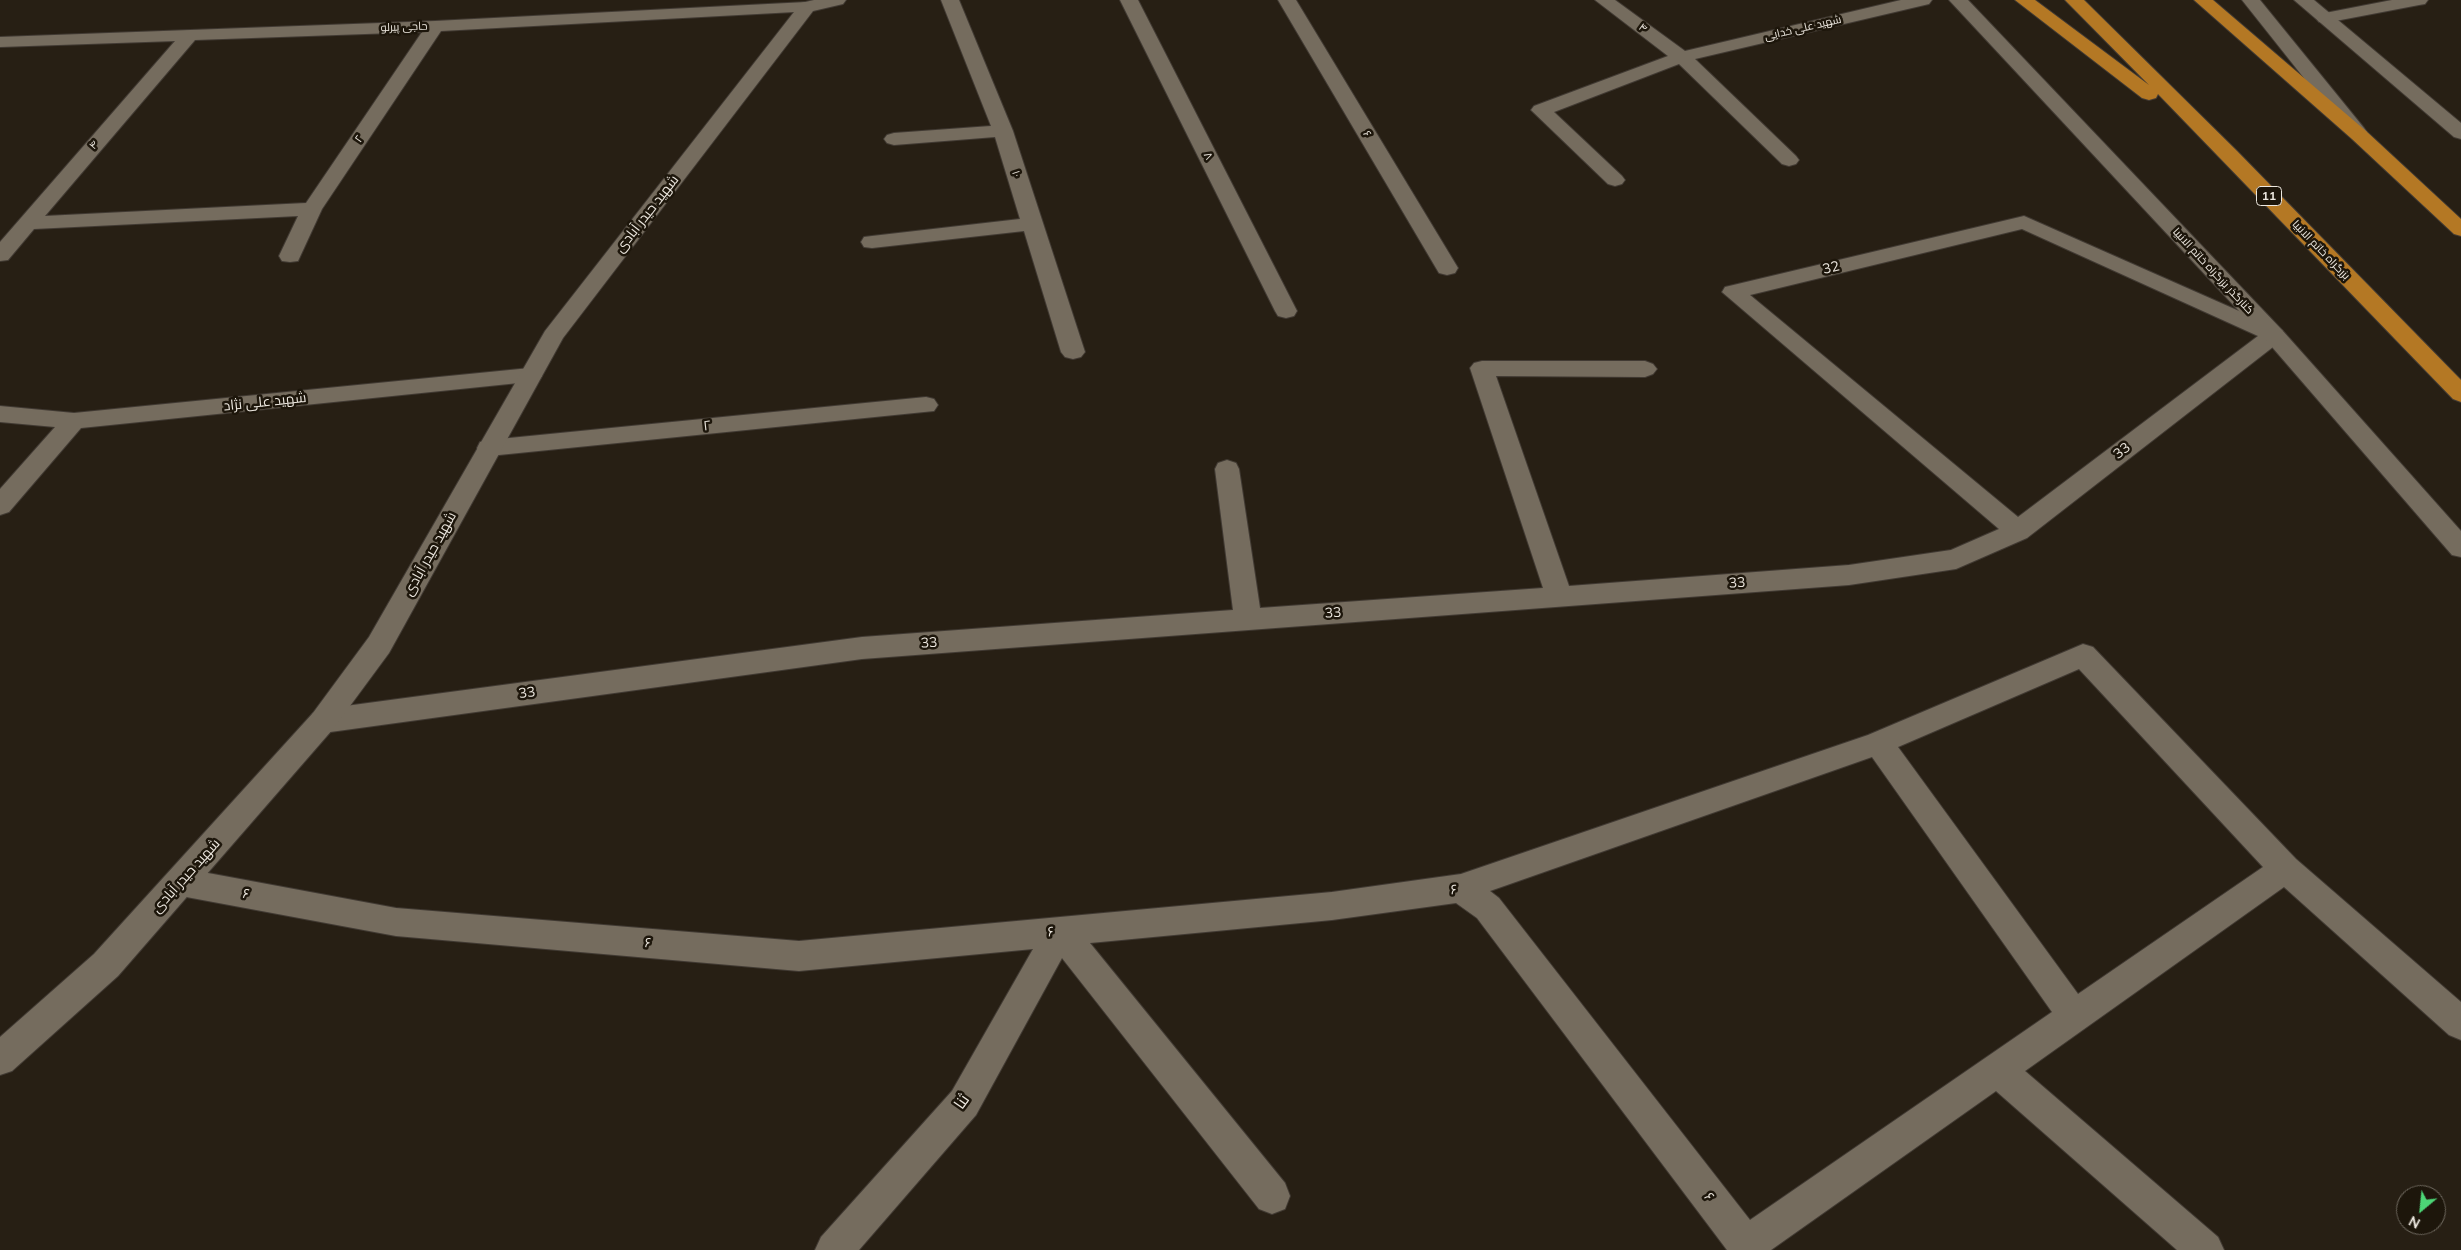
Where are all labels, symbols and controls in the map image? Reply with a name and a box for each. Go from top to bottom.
street label: شهید علی خدایی [1763,13,1843,43]
street label: حاجی پیرلو [380,20,428,34]
street label: ۴ [1636,21,1650,35]
street label: ۶ [1360,128,1374,140]
street label: ۲ [352,133,366,145]
street label: ۴ [87,138,101,152]
street label: ۸ [1201,150,1215,162]
street label: ۱۰ [1009,169,1023,179]
street label: شهید حیدر آبادی [612,172,682,256]
road number: 11 [2256,187,2282,206]
street label: بزرگراه خاتم الانبیا [2289,218,2353,282]
street label: کنارگذر بزرگراه خاتم الانبیا [2170,225,2256,317]
street label: 32 [1821,258,1841,278]
street label: شهید علی نژاد [223,389,307,415]
street label: ۲ [702,417,712,435]
street label: 33 [2110,439,2134,463]
street label: شهید حیدر آبادی [400,509,460,599]
street label: 33 [1728,574,1746,592]
street label: 33 [1324,604,1342,622]
street label: 33 [920,634,938,652]
street label: 33 [518,684,536,702]
street label: شهید حیدر آبادی [148,836,224,916]
street label: ۶ [1450,881,1458,899]
street label: ۶ [241,885,251,903]
street label: ۶ [1047,923,1055,941]
street label: ۶ [644,934,652,952]
street label: ثنا [950,1091,974,1113]
north arrow [2396,1185,2446,1235]
street label: ۶ [1700,1189,1718,1205]
text: N [2406,1212,2423,1233]

